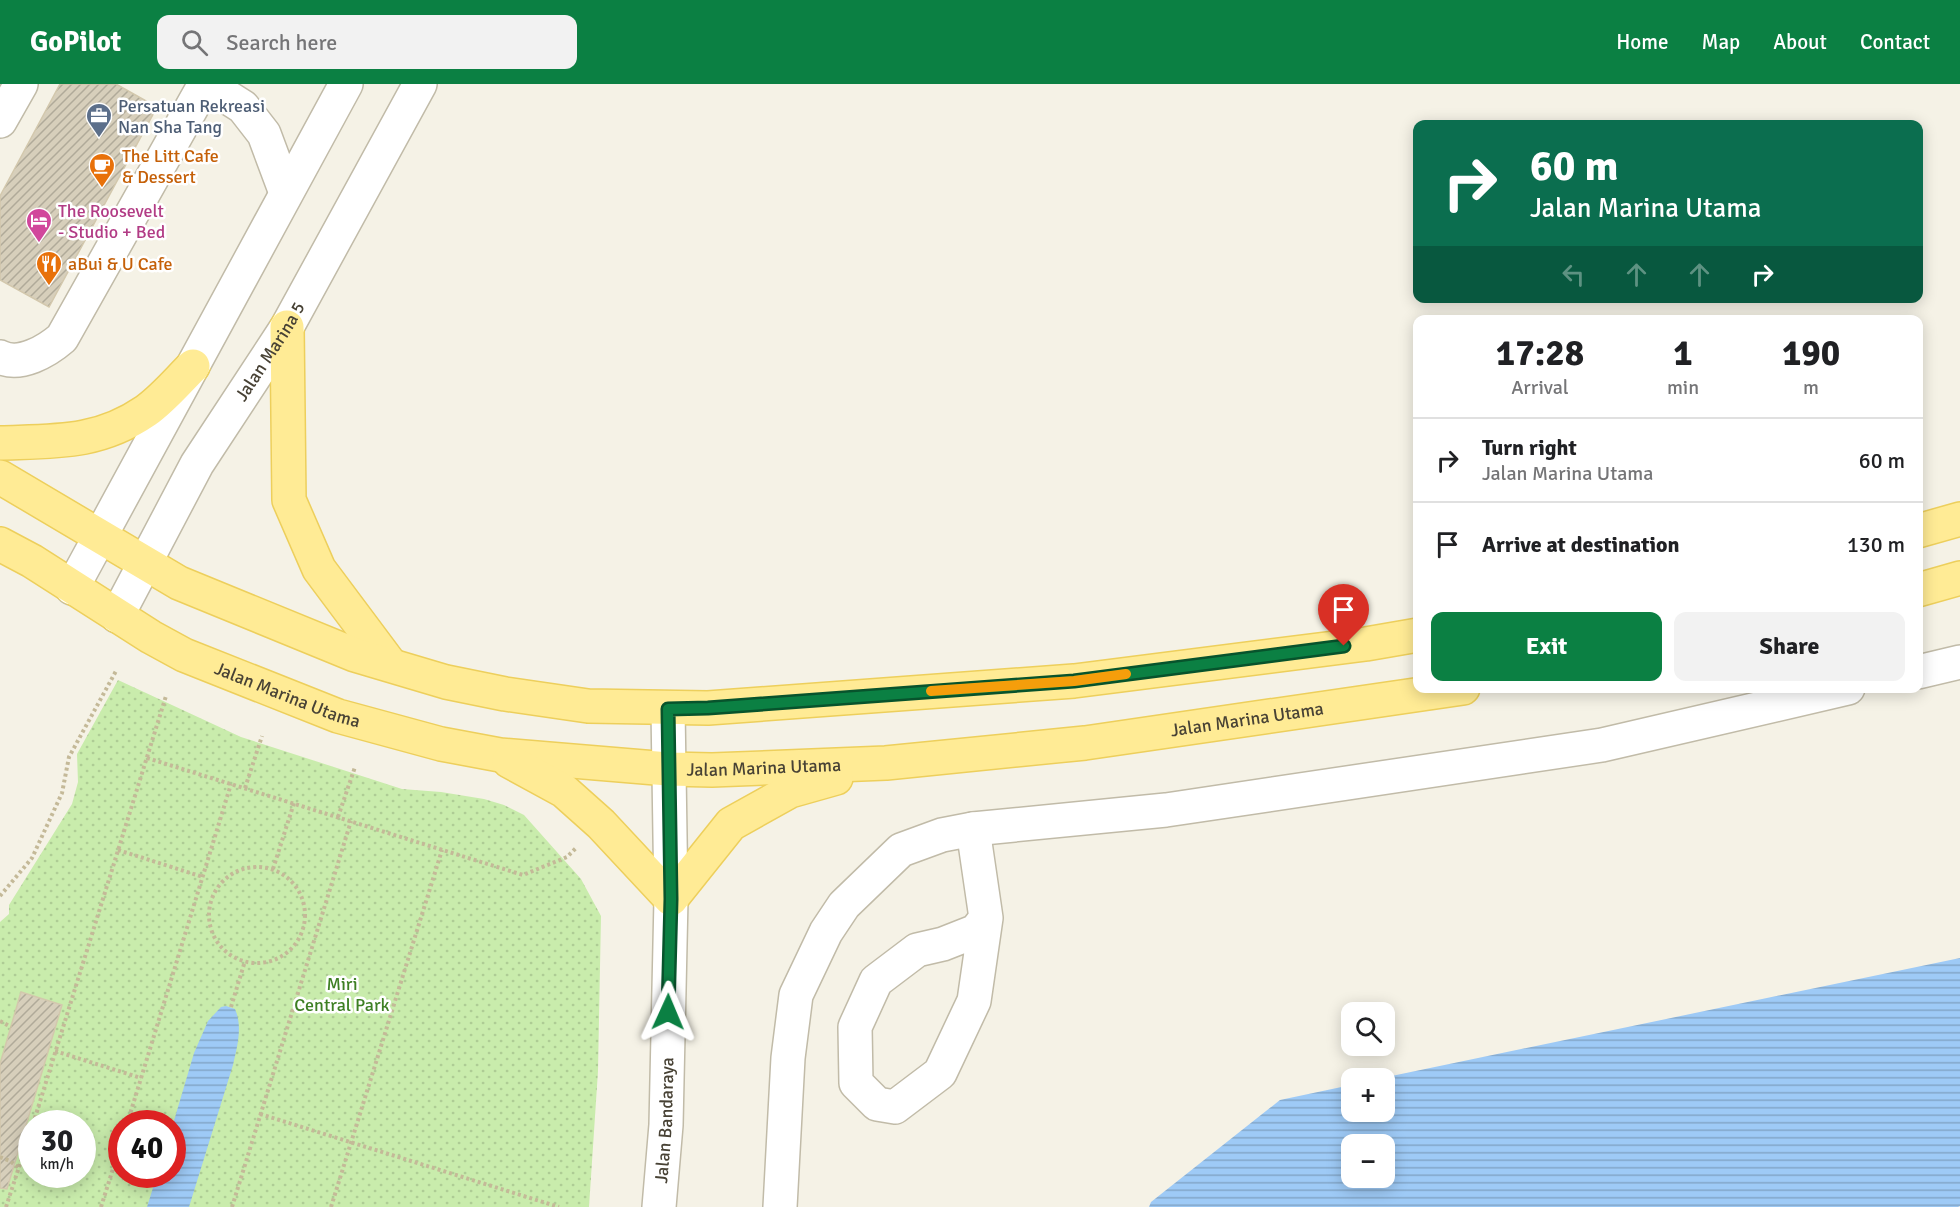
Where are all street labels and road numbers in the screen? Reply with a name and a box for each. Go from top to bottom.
street label: Jalan Marina 5 [230,298,310,405]
street label: Jalan Marina Utama [211,657,363,733]
street label: Jalan Marina Utama [1169,697,1325,741]
street label: Jalan Marina Utama [687,754,842,781]
street label: Jalan Bandaraya [650,1057,678,1184]

